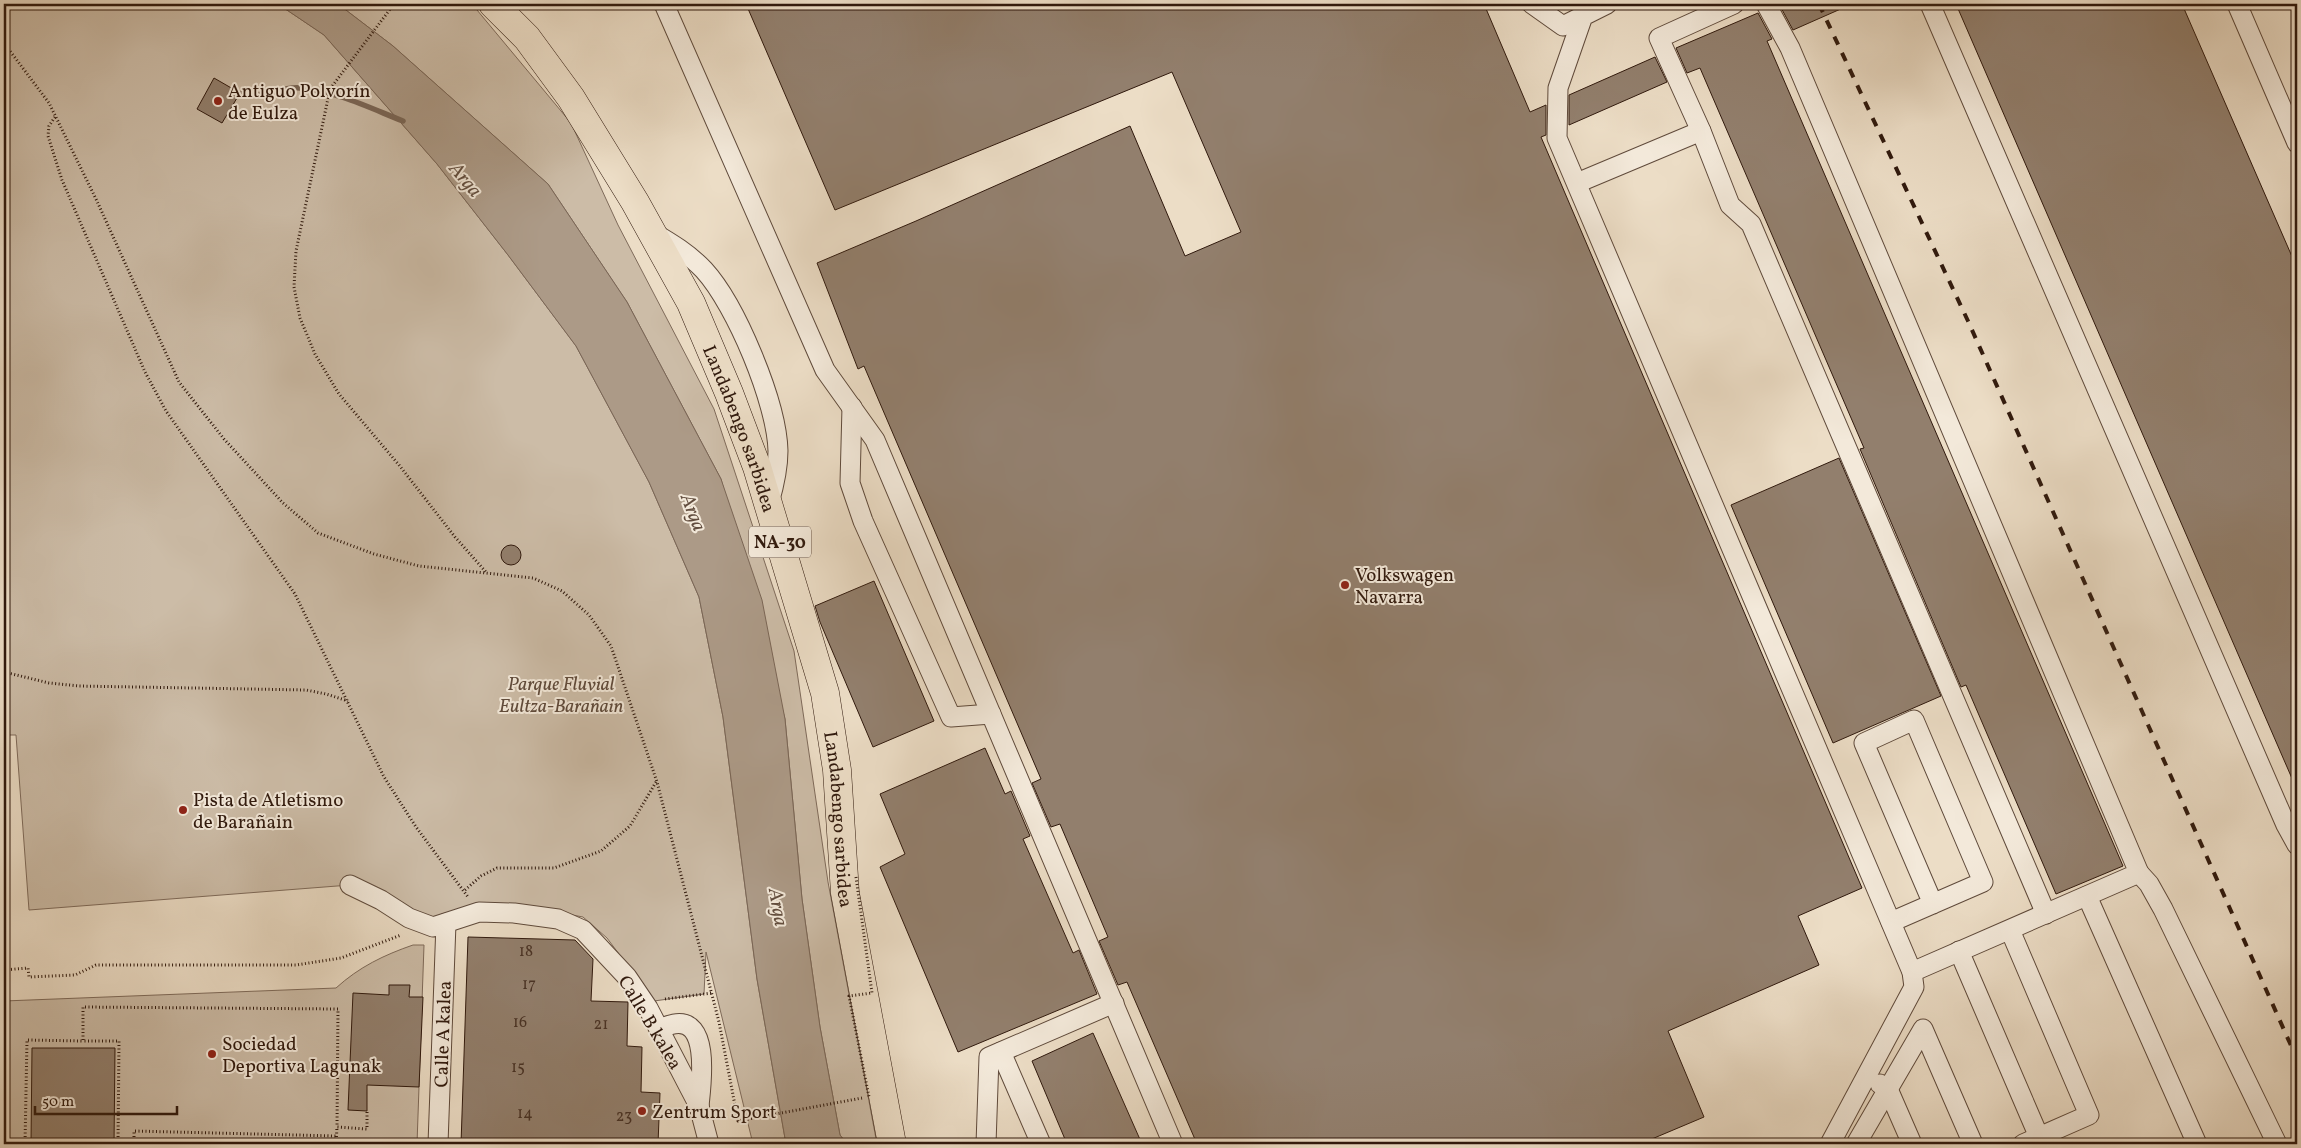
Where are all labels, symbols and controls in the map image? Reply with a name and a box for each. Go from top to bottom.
place label: Antiguo Polvorín de Eulza [228,79,371,127]
marker: Antiguo Polvorín de Eulza [212,95,224,107]
water label: Arga [441,156,488,204]
street label: Landabengo sarbidea [695,341,781,516]
water label: Arga [672,489,712,536]
road number: NA-30 [749,526,811,558]
place label: Volkswagen Navarra [1355,563,1454,611]
marker: Volkswagen Navarra [1339,579,1351,591]
park label: Parque Fluvial Eultza-Barañain [499,672,623,720]
street label: Landabengo sarbidea [816,729,858,910]
place label: Pista de Atletismo de Barañain [193,788,343,836]
marker: Pista de Atletismo de Barañain [177,804,189,816]
water label: Arga [760,885,794,929]
house number: 18 [519,941,533,963]
street label: Calle B kalea [611,971,688,1075]
house number: 17 [522,974,536,996]
street label: Calle A kalea [429,980,459,1088]
house number: 16 [513,1012,527,1034]
house number: 21 [594,1014,608,1036]
place label: Sociedad Deportiva Lagunak [222,1032,381,1080]
marker: Sociedad Deportiva Lagunak [206,1048,218,1060]
house number: 15 [511,1057,525,1079]
scale bar [35,1083,178,1115]
text: 50 m [42,1092,74,1113]
place label: Zentrum Sport [652,1100,777,1126]
house number: 14 [517,1103,533,1125]
marker: Zentrum Sport [636,1105,648,1117]
house number: 23 [616,1106,632,1128]

